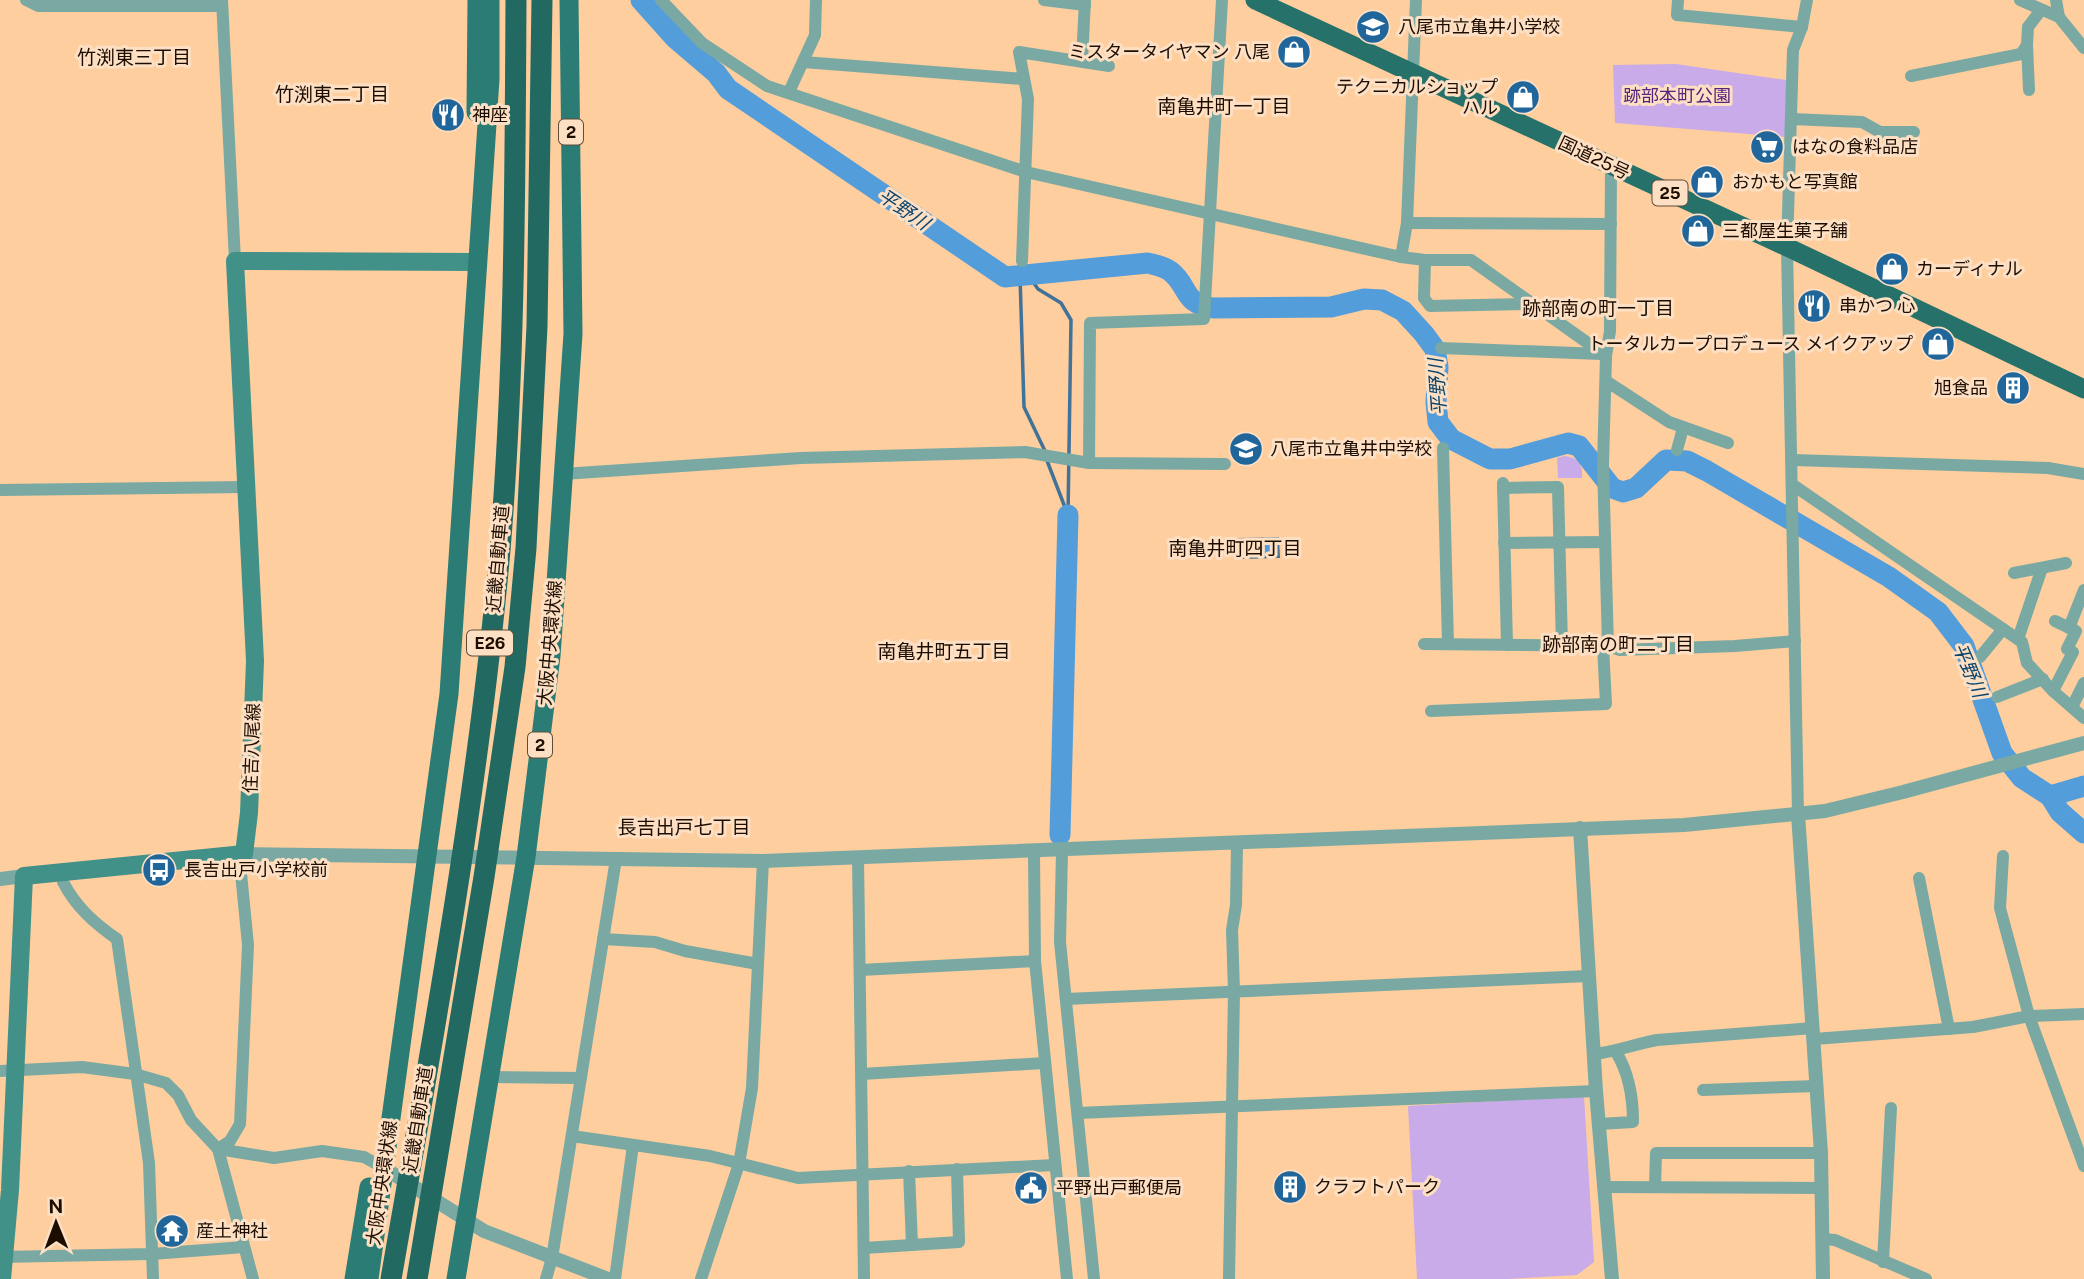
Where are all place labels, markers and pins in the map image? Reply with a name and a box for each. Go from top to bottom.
school or university icon: 八尾市立亀井小学校 [1354,8,1392,46]
place label: 八尾市立亀井小学校 [1398,16,1560,37]
shop icon: ミスタータイヤマン 八尾 [1275,33,1313,71]
place label: ミスタータイヤマン 八尾 [1068,41,1270,62]
place label: テクニカルショップ ハル [1336,76,1498,118]
shop icon: テクニカルショップ ハル [1504,78,1542,116]
restaurant icon: 神座 [429,96,467,134]
place label: 神座 [472,104,508,125]
supermarket icon: はなの食料品店 [1748,128,1786,166]
place label: はなの食料品店 [1792,136,1918,157]
shop icon: おかもと写真館 [1688,163,1726,201]
place label: おかもと写真館 [1732,171,1858,192]
shop icon: 三都屋生菓子舗 [1679,212,1717,250]
place label: 三都屋生菓子舗 [1722,220,1848,241]
shop icon: カーディナル [1873,250,1911,288]
place label: カーディナル [1916,258,2023,279]
restaurant icon: 串かつ 心 [1795,287,1833,325]
place label: 串かつ 心 [1839,295,1915,316]
shop icon: トータルカープロデュース メイクアップ [1919,325,1957,363]
place label: トータルカープロデュース メイクアップ [1588,333,1913,354]
building icon: 旭食品 [1994,369,2032,407]
place label: 旭食品 [1934,377,1988,398]
school or university icon: 八尾市立亀井中学校 [1227,430,1265,468]
place label: 八尾市立亀井中学校 [1270,438,1432,459]
bus stop icon: 長吉出戸小学校前 [140,851,178,889]
place label: 長吉出戸小学校前 [184,859,328,880]
building icon: クラフトパーク [1271,1168,1309,1206]
public building icon: 平野出戸郵便局 [1012,1169,1050,1207]
place label: クラフトパーク [1314,1176,1440,1197]
place label: 平野出戸郵便局 [1056,1177,1182,1198]
temple icon: 産土神社 [153,1212,191,1250]
place label: 産土神社 [196,1220,268,1241]

